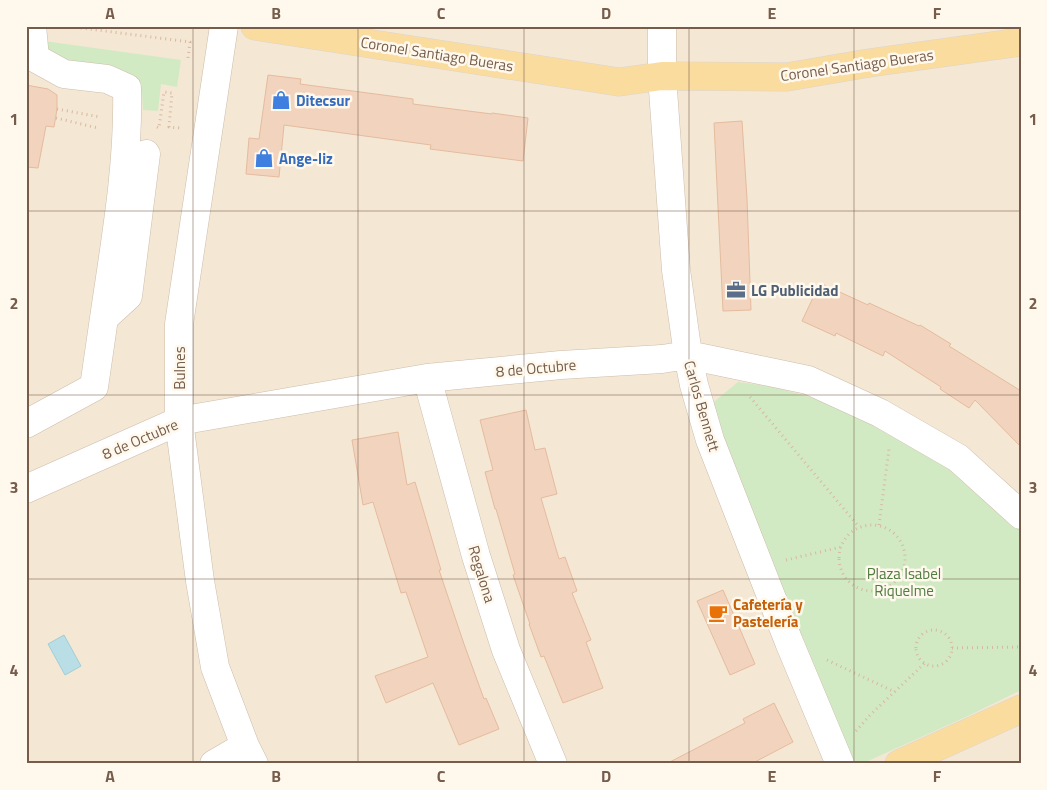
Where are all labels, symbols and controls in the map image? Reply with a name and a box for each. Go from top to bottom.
text: A [105,1,115,25]
text: B [271,1,281,25]
text: C [437,1,446,25]
text: D [601,1,611,25]
text: E [768,1,777,25]
text: F [933,1,942,25]
street label: Coronel Santiago Bueras [359,31,515,77]
street label: Coronel Santiago Bueras [779,43,935,87]
shop icon: Ditecsur [270,89,292,111]
place label: Ditecsur [296,89,351,112]
text: 1 [10,107,18,131]
text: 1 [1029,107,1037,131]
shop icon: Ange-liz [253,147,275,169]
place label: Ange-liz [279,147,333,170]
office icon: LG Publicidad [725,279,747,301]
place label: LG Publicidad [751,279,838,302]
text: 2 [10,291,18,315]
text: 2 [1029,291,1037,315]
street label: Bulnes [168,346,191,390]
street label: 8 de Octubre [495,353,577,383]
street label: Carlos Bennett [678,358,726,455]
street label: 8 de Octubre [98,413,182,465]
text: 3 [10,475,18,499]
text: 3 [1029,475,1037,499]
street label: Regalona [462,542,502,606]
park label: Plaza Isabel Riquelme [867,562,941,602]
place label: Cafetería y Pastelería [733,593,803,633]
cafe icon: Cafetería y Pastelería [707,602,729,624]
text: 4 [10,658,19,682]
text: 4 [1029,658,1038,682]
text: A [105,764,115,788]
text: B [271,764,281,788]
text: C [437,764,446,788]
text: D [601,764,611,788]
text: E [768,764,777,788]
text: F [933,764,942,788]

